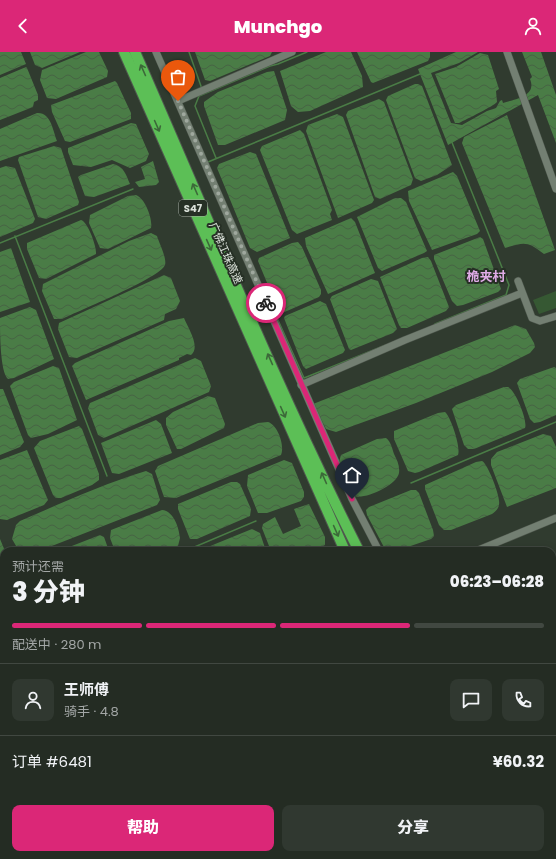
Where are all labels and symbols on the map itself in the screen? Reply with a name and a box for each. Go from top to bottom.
pin [161,60,195,101]
one-way arrow [139,64,146,76]
one-way arrow [153,120,161,132]
one-way arrow [191,184,199,196]
road number: S47 [179,200,207,216]
street label: 广佛江珠高速 [205,220,247,286]
one-way arrow [206,239,213,251]
district label: 桅夹村 [466,267,506,286]
courier [246,283,286,323]
one-way arrow [266,354,273,366]
one-way arrow [280,406,287,418]
pin [335,458,369,499]
one-way arrow [320,472,327,484]
one-way arrow [333,524,340,536]

